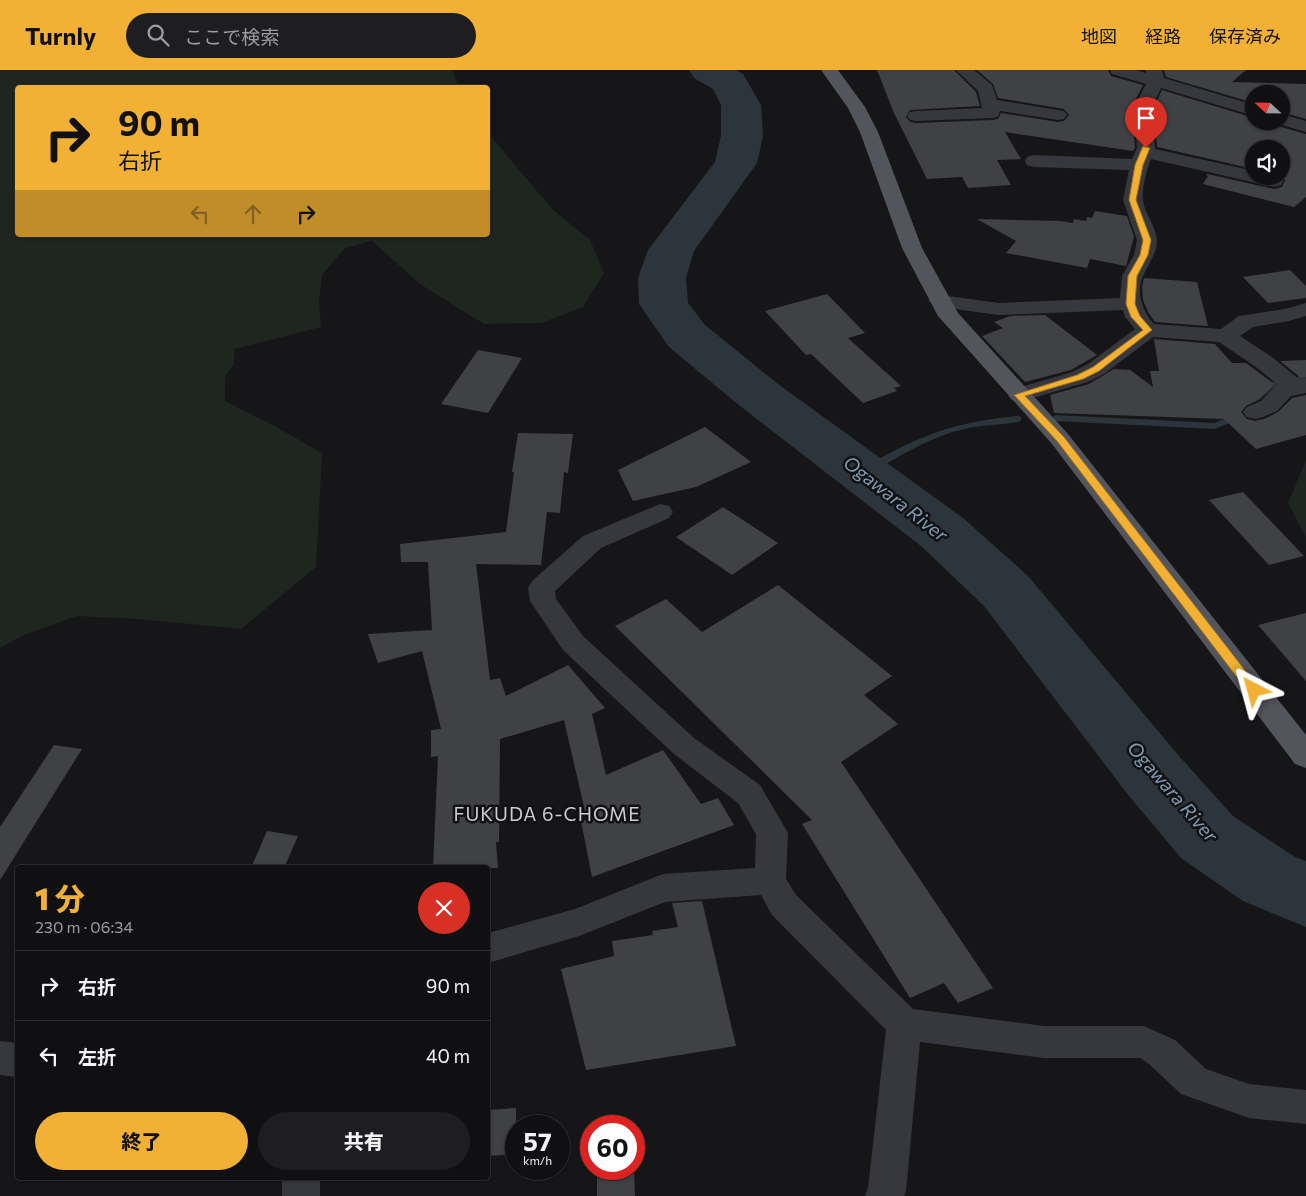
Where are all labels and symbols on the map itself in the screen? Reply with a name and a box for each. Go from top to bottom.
north arrow [1245,85,1290,130]
pin [1125,97,1167,148]
water label: Ogawara River [839,450,954,547]
position arrow [1227,663,1279,715]
water label: Ogawara River [1123,736,1224,847]
district label: FUKUDA 6-CHOME [453,802,641,825]
speed limit sign: 60 [580,1115,645,1180]

